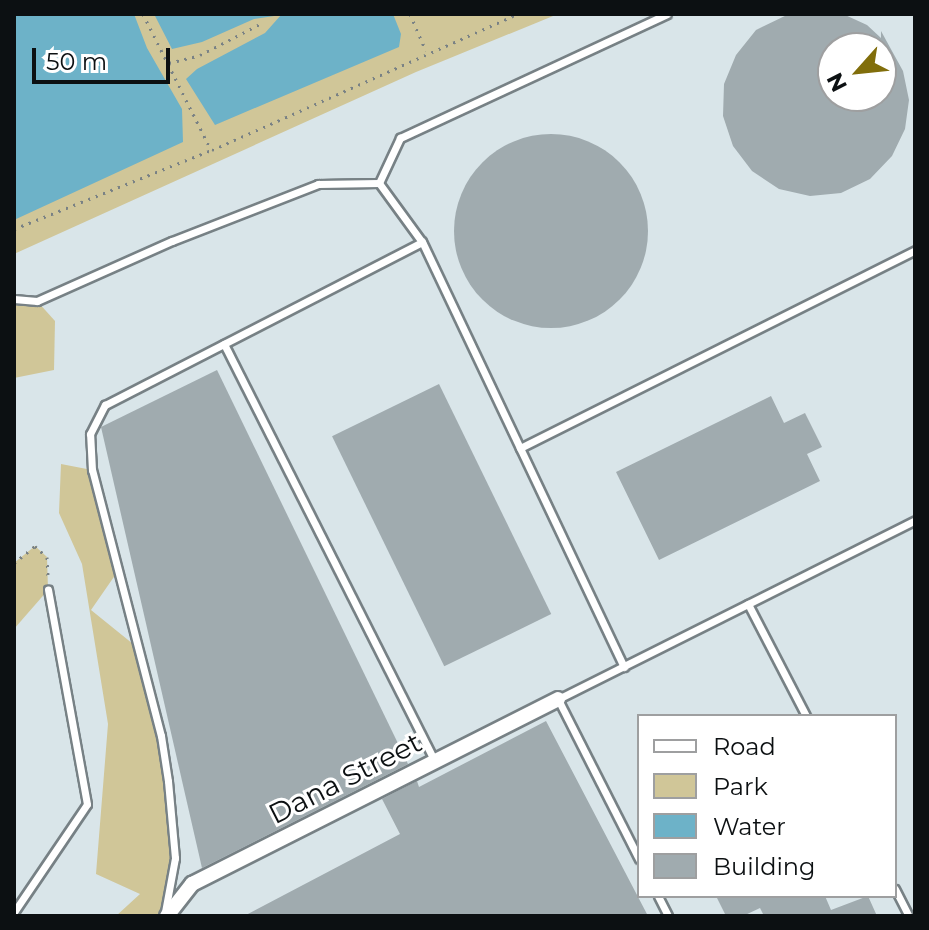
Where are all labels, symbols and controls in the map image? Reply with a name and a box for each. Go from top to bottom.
scale bar [36,32,174,82]
north arrow [817,32,897,112]
text: 50 m [46,47,107,76]
text: N [821,68,853,96]
legend [637,714,897,898]
street label: Dana Street [263,725,427,831]
text: Road [713,732,776,761]
text: Park [713,772,768,801]
text: Water [713,812,786,841]
text: Building [713,852,816,881]

